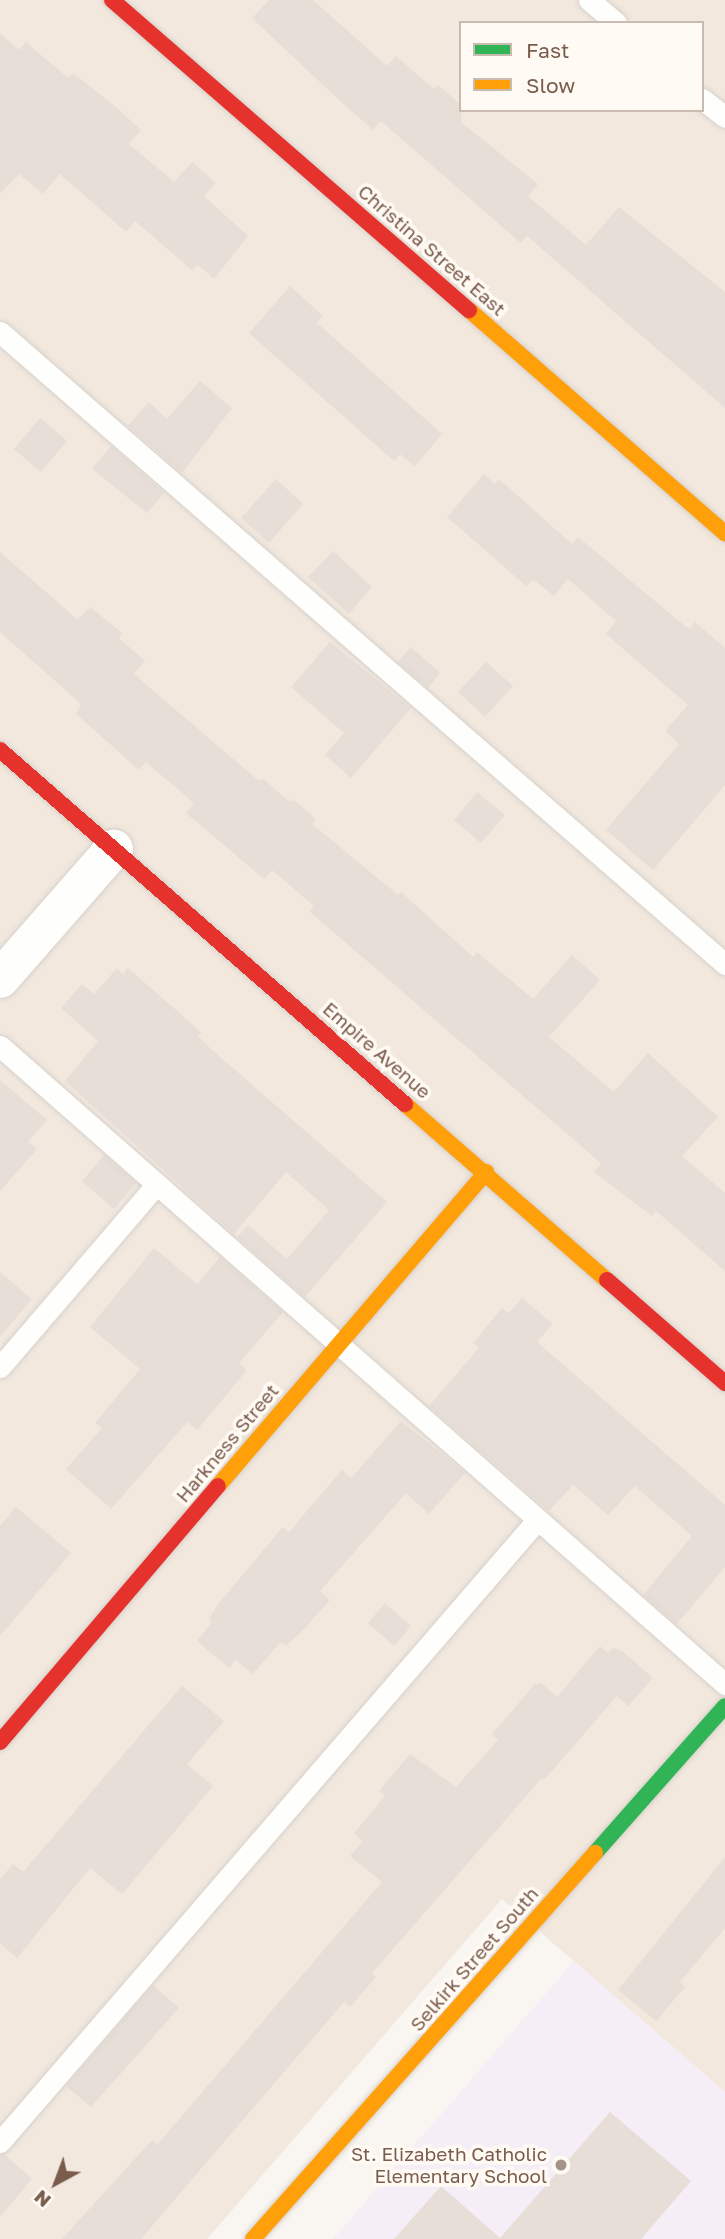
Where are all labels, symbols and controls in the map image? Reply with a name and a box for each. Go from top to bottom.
legend [459,21,704,112]
text: Fast [526,37,569,63]
text: Slow [526,72,575,98]
street label: Christina Street East [354,180,510,320]
street label: Empire Avenue [318,997,436,1103]
street label: Harkness Street [171,1379,283,1507]
street label: Selkirk Street South [405,1882,543,2036]
place label: St. Elizabeth Catholic Elementary School [351,2143,547,2187]
north arrow [21,2148,91,2218]
marker: St. Elizabeth Catholic Elementary School [553,2157,569,2173]
text: N [29,2186,55,2213]

